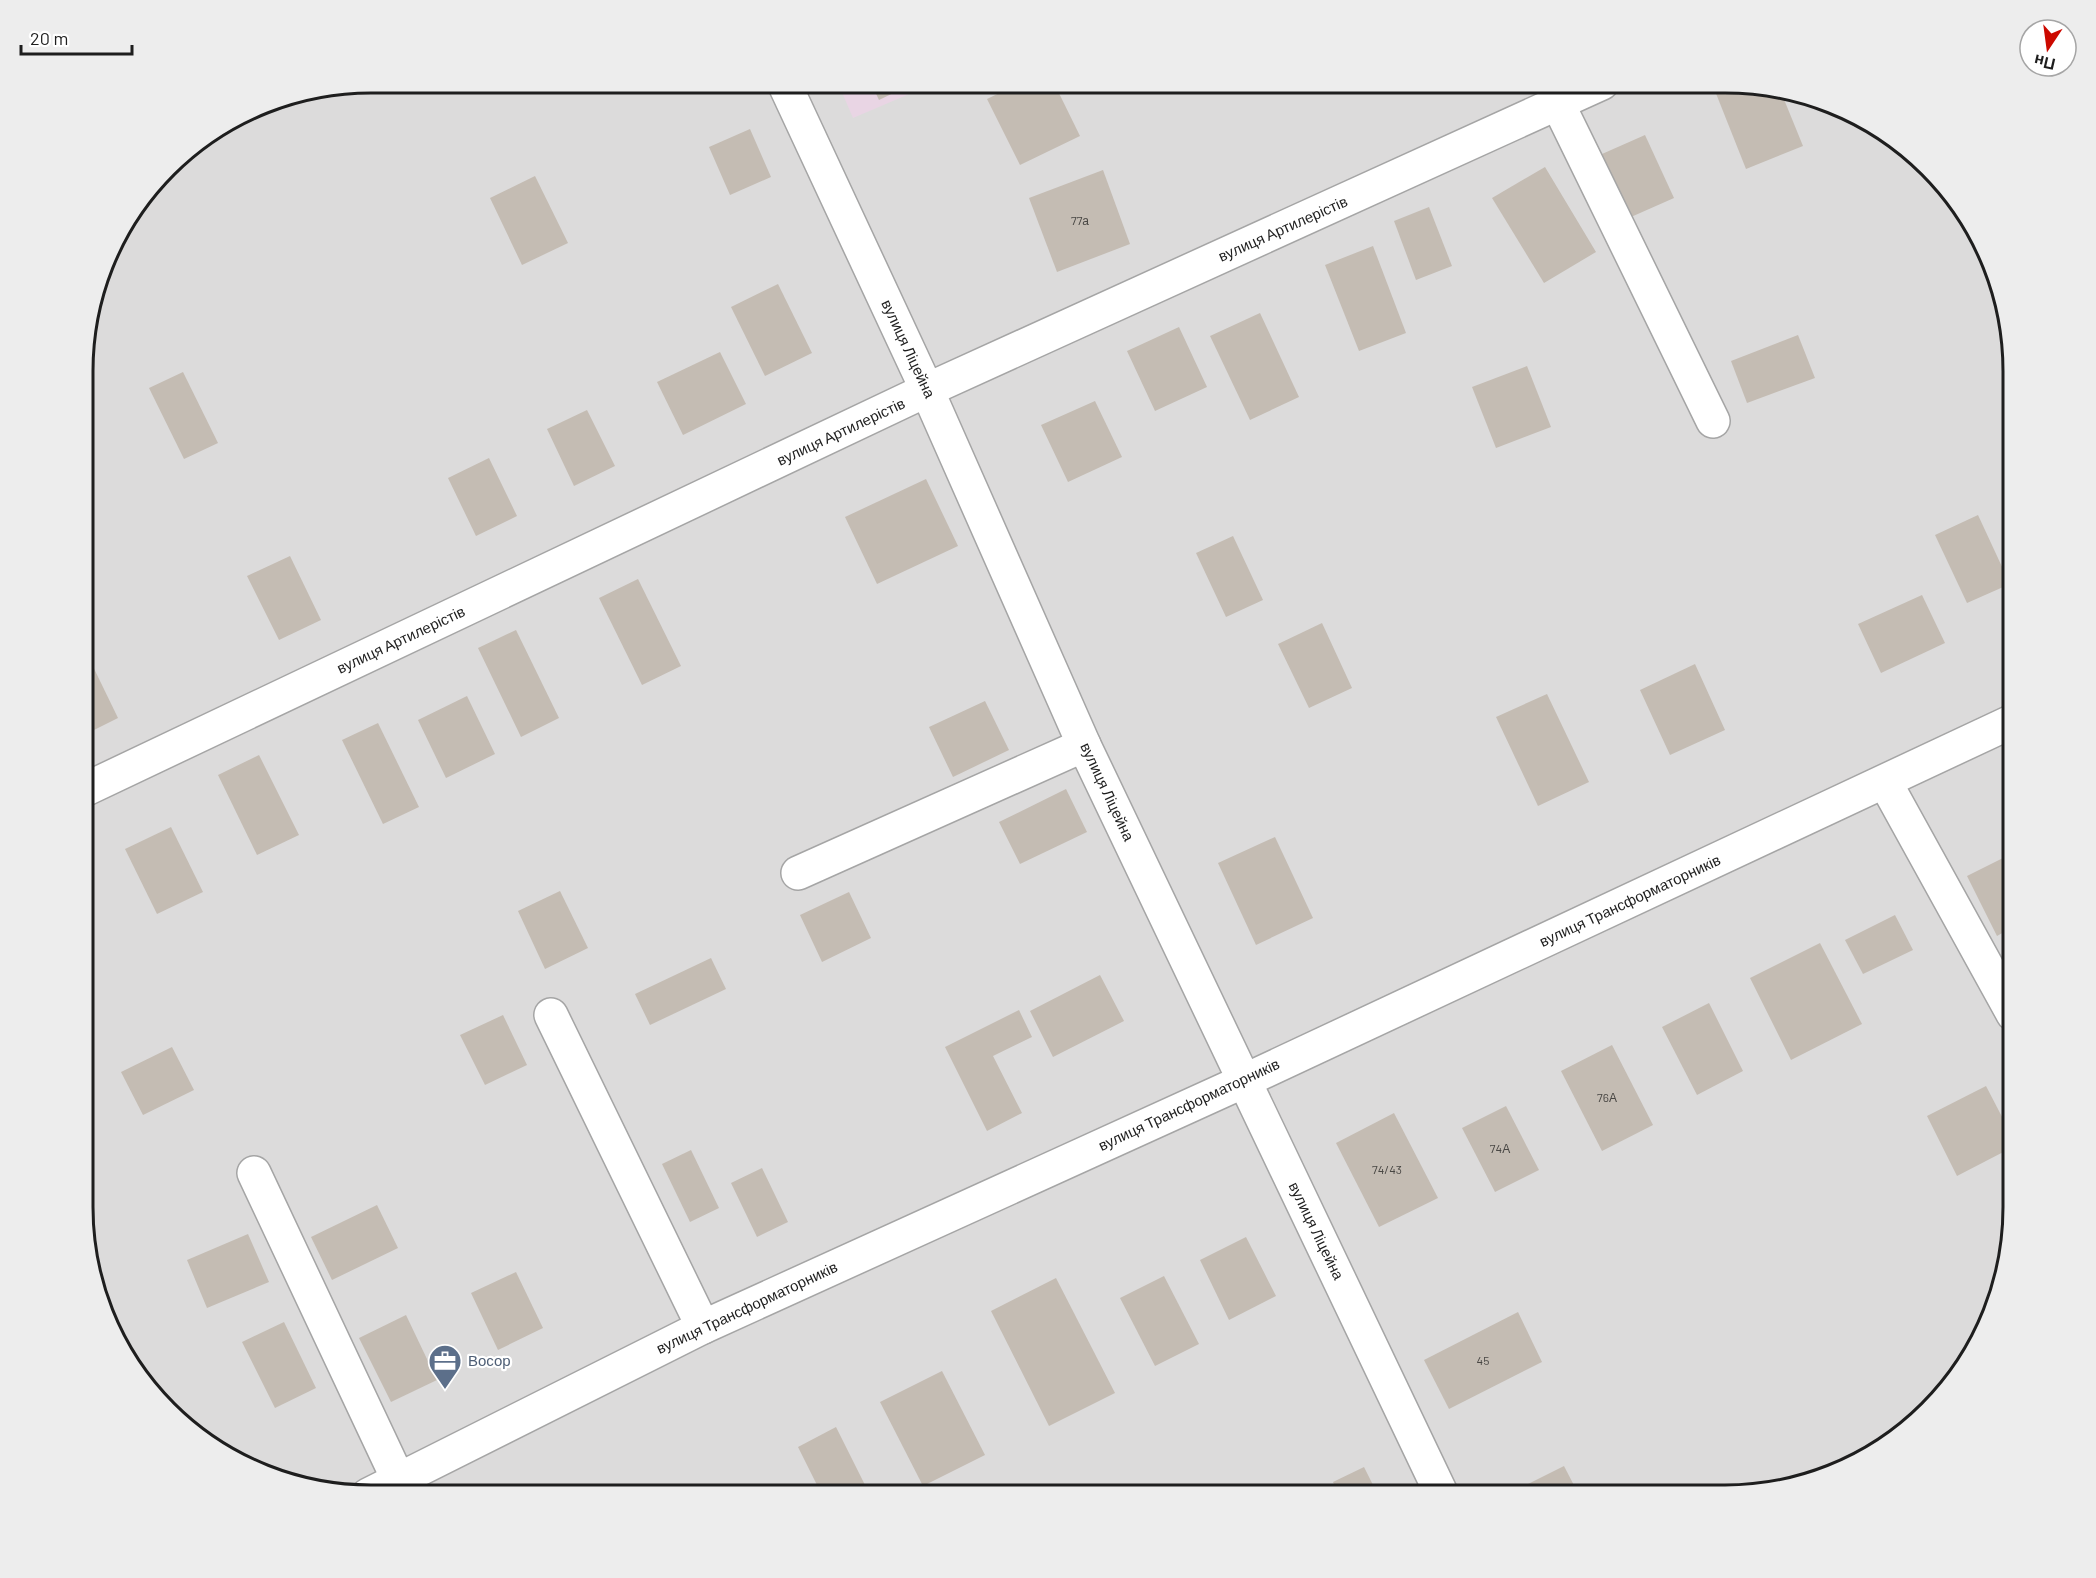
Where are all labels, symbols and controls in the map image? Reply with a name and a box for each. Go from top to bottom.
scale bar [21,18,132,56]
north arrow [2018,18,2078,78]
text: 20 m [30,27,68,49]
text: Пн [2032,51,2057,75]
street label: вулиця Артилерістів [1215,192,1350,265]
house number: 77а [1071,213,1089,227]
street label: вулиця Ліцейна [878,296,940,401]
street label: вулиця Артилерістів [774,393,908,469]
street label: вулиця Артилерістів [334,601,468,677]
street label: вулиця Ліцейна [1077,739,1139,844]
street label: вулиця Трансформаторників [1536,850,1723,950]
street label: вулиця Трансформаторників [1095,1054,1282,1154]
house number: 76А [1597,1090,1617,1104]
house number: 74А [1490,1141,1510,1155]
house number: 74/43 [1372,1162,1402,1176]
street label: вулиця Ліцейна [1285,1179,1349,1283]
street label: вулиця Трансформаторників [653,1257,840,1357]
office icon: Восор [427,1343,463,1390]
place label: Восор [468,1351,511,1369]
house number: 45 [1477,1353,1489,1367]

